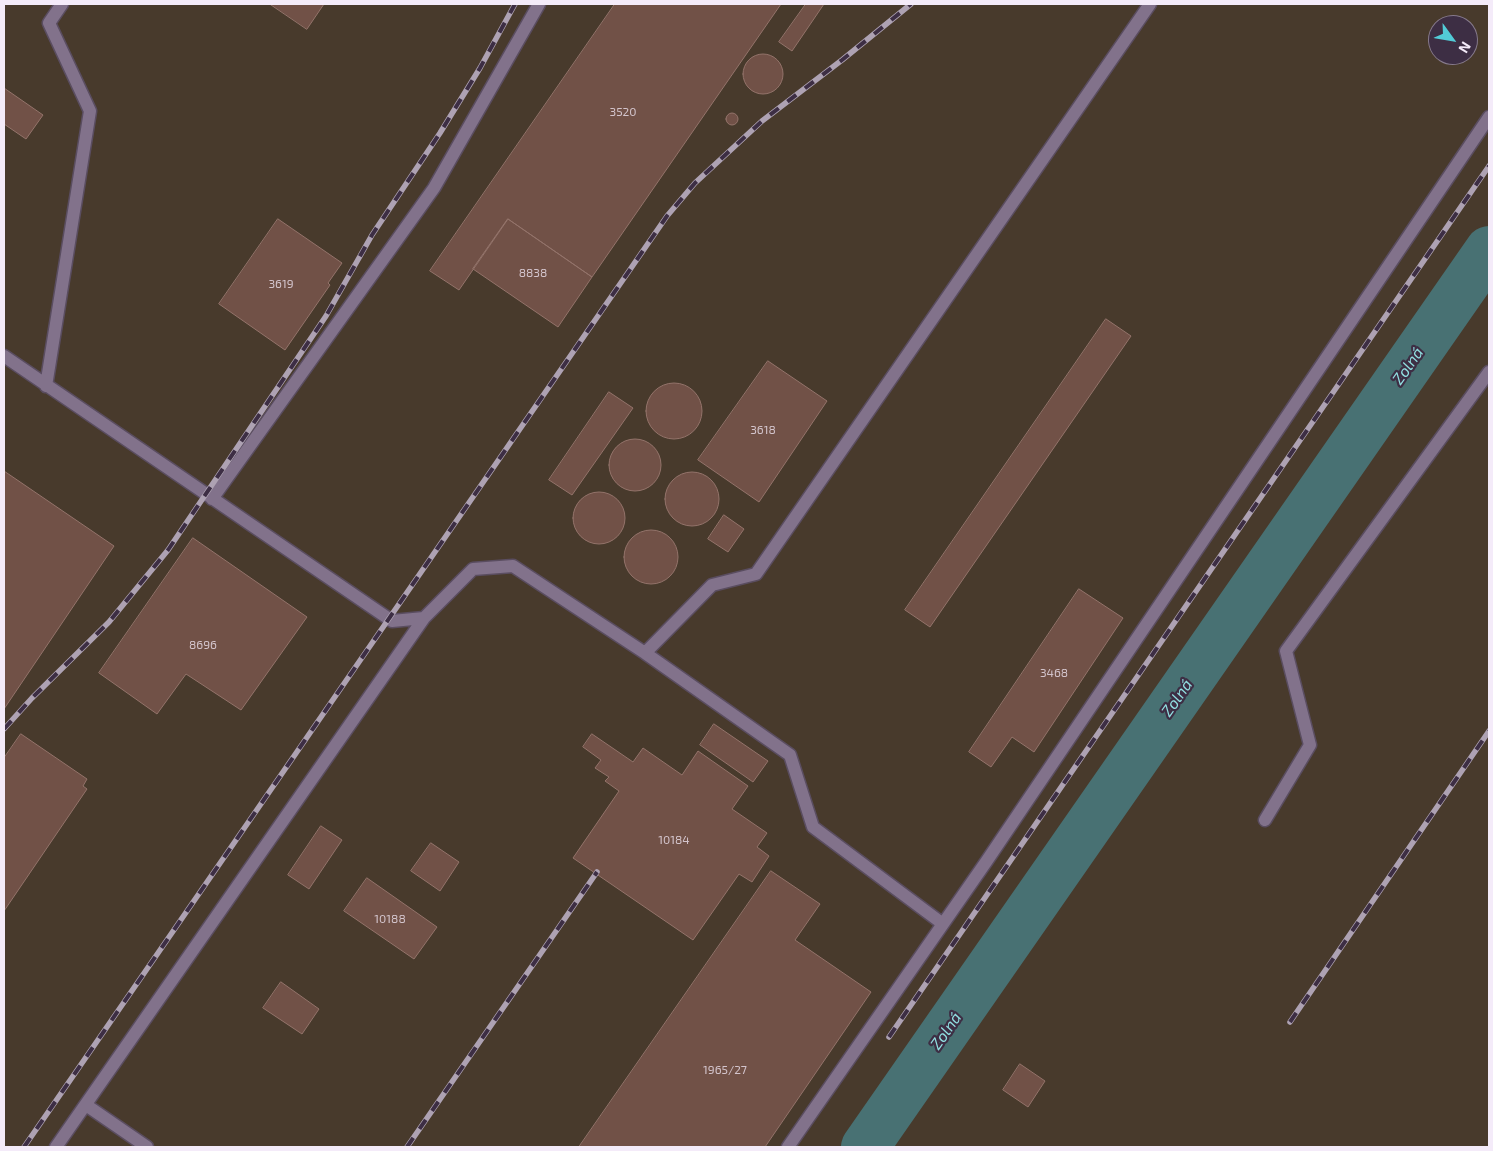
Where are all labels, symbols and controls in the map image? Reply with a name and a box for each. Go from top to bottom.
north arrow [1428,15,1478,65]
text: N [1455,39,1475,56]
house number: 3520 [609,105,637,119]
house number: 8838 [519,266,547,280]
house number: 3619 [268,277,294,291]
water label: Zolná [1388,344,1428,388]
house number: 3618 [750,423,776,437]
house number: 8696 [189,638,217,652]
house number: 3468 [1040,666,1068,680]
water label: Zolná [1157,676,1197,720]
house number: 10184 [658,833,690,847]
house number: 10188 [374,912,406,926]
water label: Zolná [926,1009,966,1053]
house number: 1965/27 [703,1063,747,1077]

